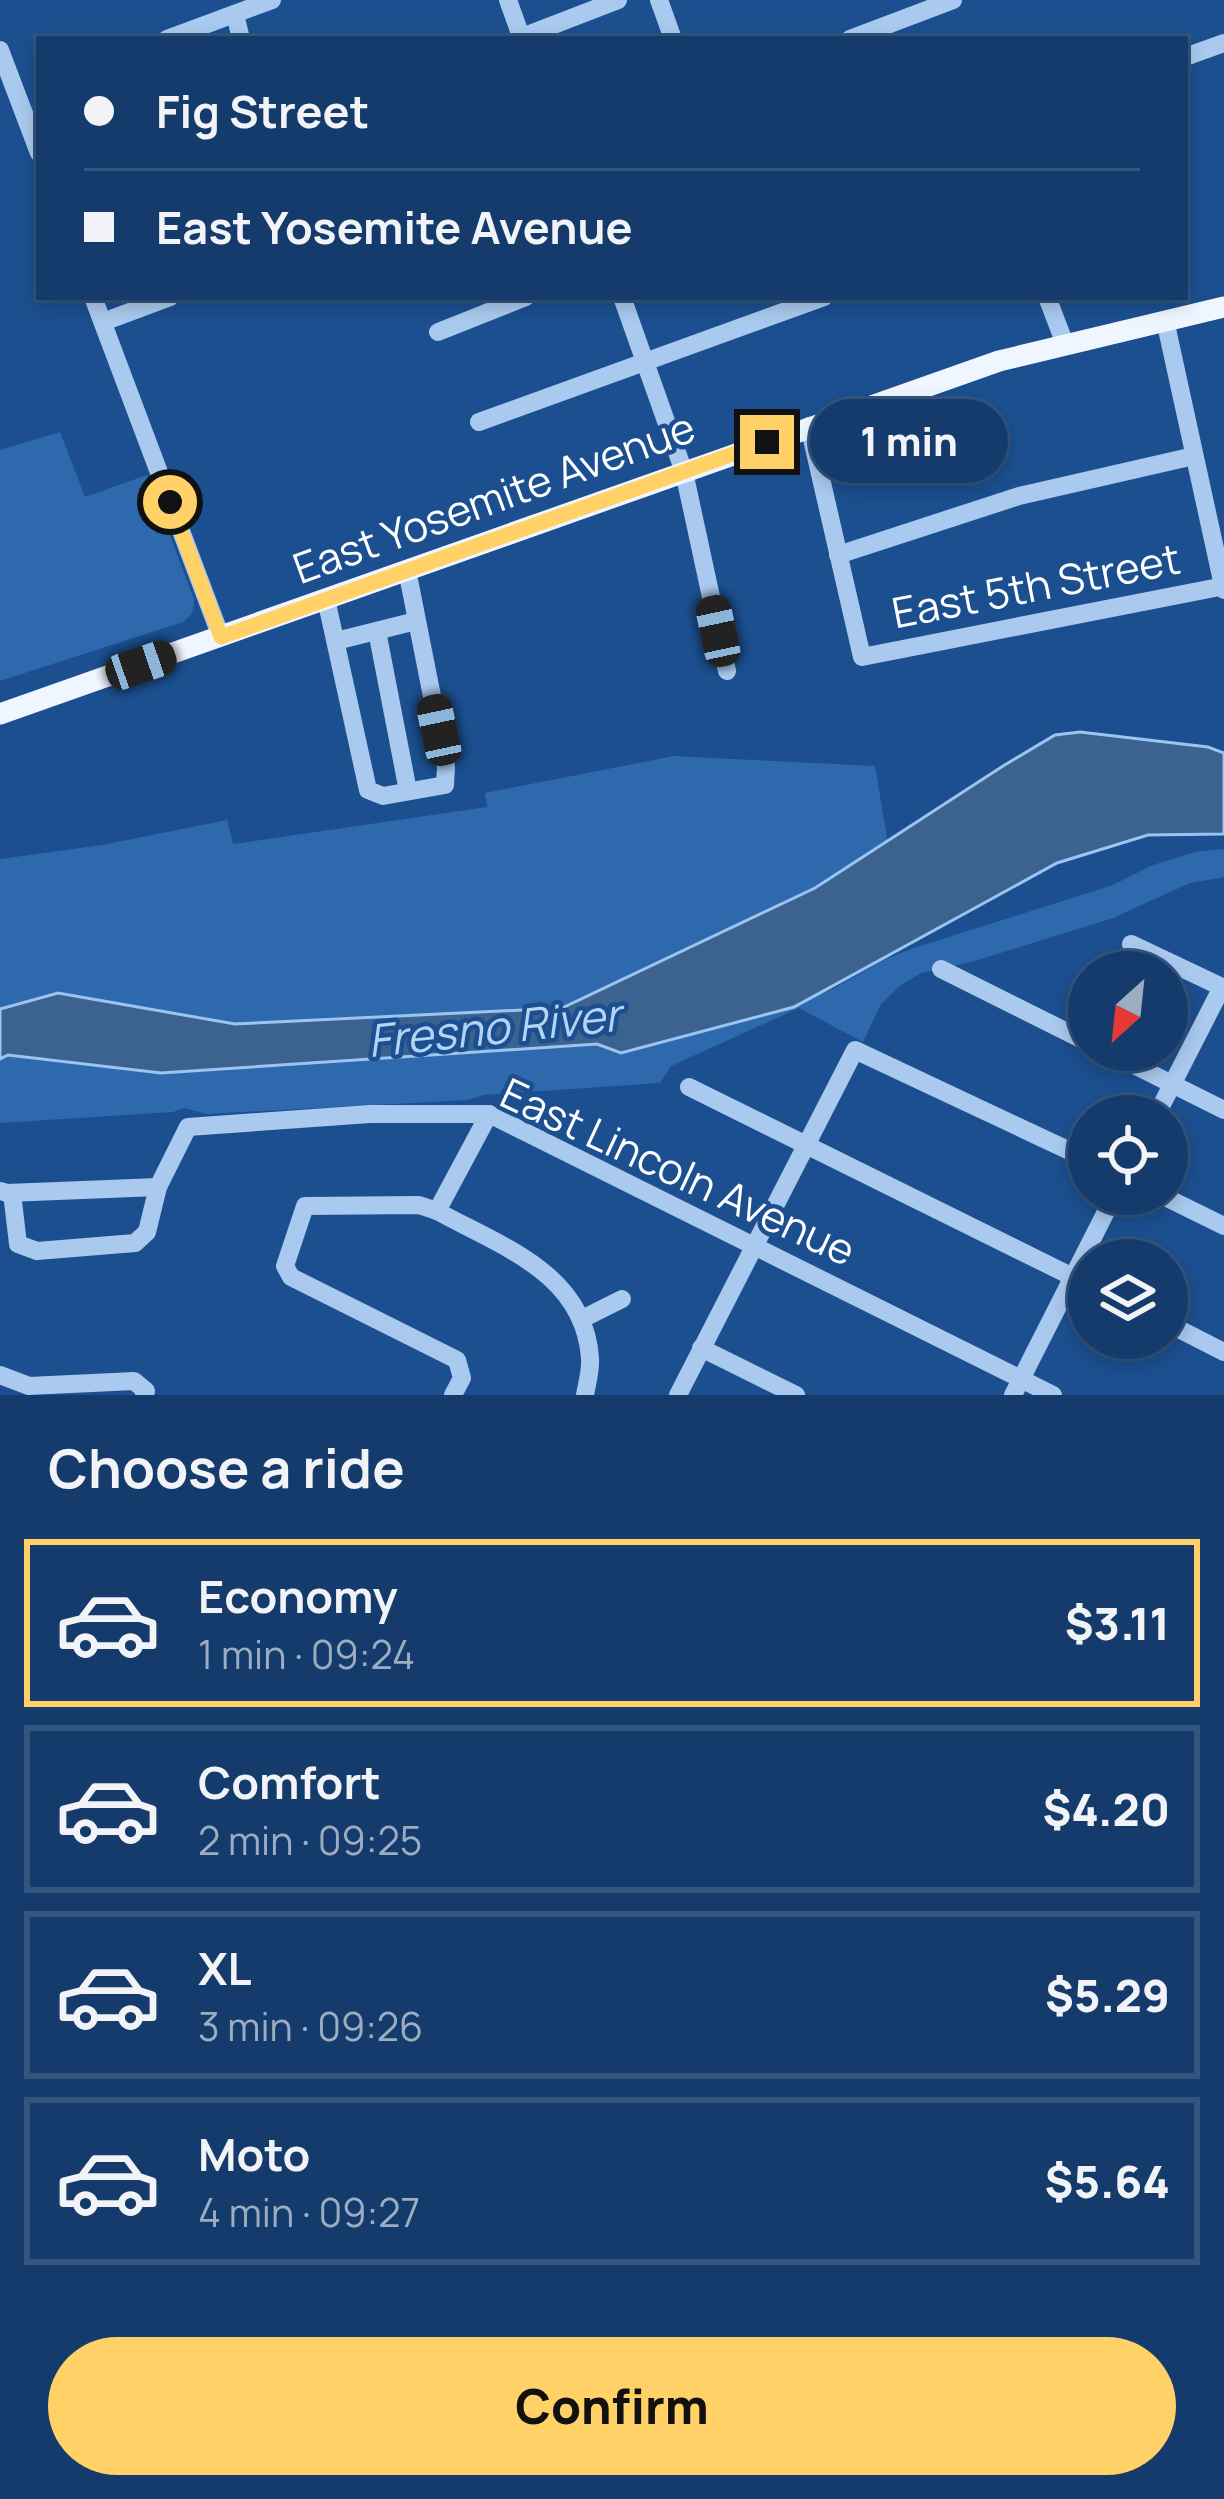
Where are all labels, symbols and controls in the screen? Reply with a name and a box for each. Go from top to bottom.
text: Fig Street [156,80,369,142]
text: East Yosemite Avenue [156,196,633,258]
street label: East Yosemite Avenue [285,397,702,597]
callout: 1 min [809,400,1007,484]
text: 1 min [860,414,958,468]
route end [740,415,794,469]
route start [143,475,197,529]
street label: East 5th Street [887,529,1185,641]
car [693,592,743,670]
car [101,636,181,694]
car [414,691,464,769]
north arrow [1068,951,1188,1071]
map controls [1068,951,1188,1359]
water label: Fresno River [364,982,629,1071]
street label: East Lincoln Avenue [492,1063,865,1279]
button: locate [1068,1095,1188,1215]
button: layers [1068,1239,1188,1359]
text: Choose a ride [48,1430,405,1504]
text: Economy [198,1565,398,1627]
icon: car [54,1569,162,1677]
text: $3.11 [1065,1592,1170,1654]
text: 1 min · 09:24 [198,1627,415,1681]
text: Comfort [198,1751,381,1813]
icon: car [54,1755,162,1863]
text: $4.20 [1042,1778,1170,1840]
text: 2 min · 09:25 [198,1813,422,1867]
text: XL [198,1937,252,1999]
icon: car [54,1941,162,2049]
text: $5.29 [1045,1964,1170,2026]
text: 3 min · 09:26 [198,1999,423,2053]
text: Moto [198,2123,310,2185]
icon: car [54,2127,162,2235]
text: $5.64 [1045,2150,1170,2212]
text: 4 min · 09:27 [198,2185,420,2239]
button: Confirm [48,2337,1176,2475]

